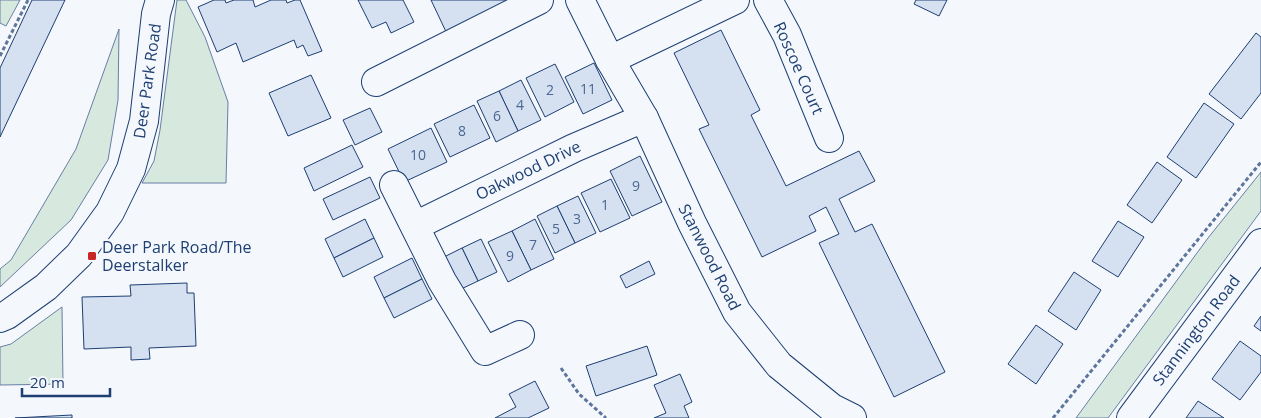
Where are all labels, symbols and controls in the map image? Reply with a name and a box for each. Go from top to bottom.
street label: Roscoe Court [769,18,829,118]
street label: Deer Park Road [128,22,166,140]
house number: 11 [580,79,596,98]
house number: 2 [546,80,554,99]
house number: 4 [516,95,524,114]
house number: 6 [493,106,501,125]
house number: 8 [458,121,466,140]
street label: Oakwood Drive [472,135,584,205]
house number: 10 [410,145,426,164]
house number: 9 [632,176,640,195]
house number: 1 [601,195,609,214]
street label: Stanwood Road [674,200,746,314]
house number: 3 [573,209,581,228]
house number: 5 [552,219,560,238]
house number: 7 [529,235,537,254]
place label: Deer Park Road/The Deerstalker [102,236,252,276]
house number: 9 [506,246,514,265]
marker: Deer Park Road/The Deerstalker [86,250,98,262]
street label: Stannington Road [1147,270,1245,390]
scale bar [22,366,110,398]
text: 20 m [30,372,65,392]

